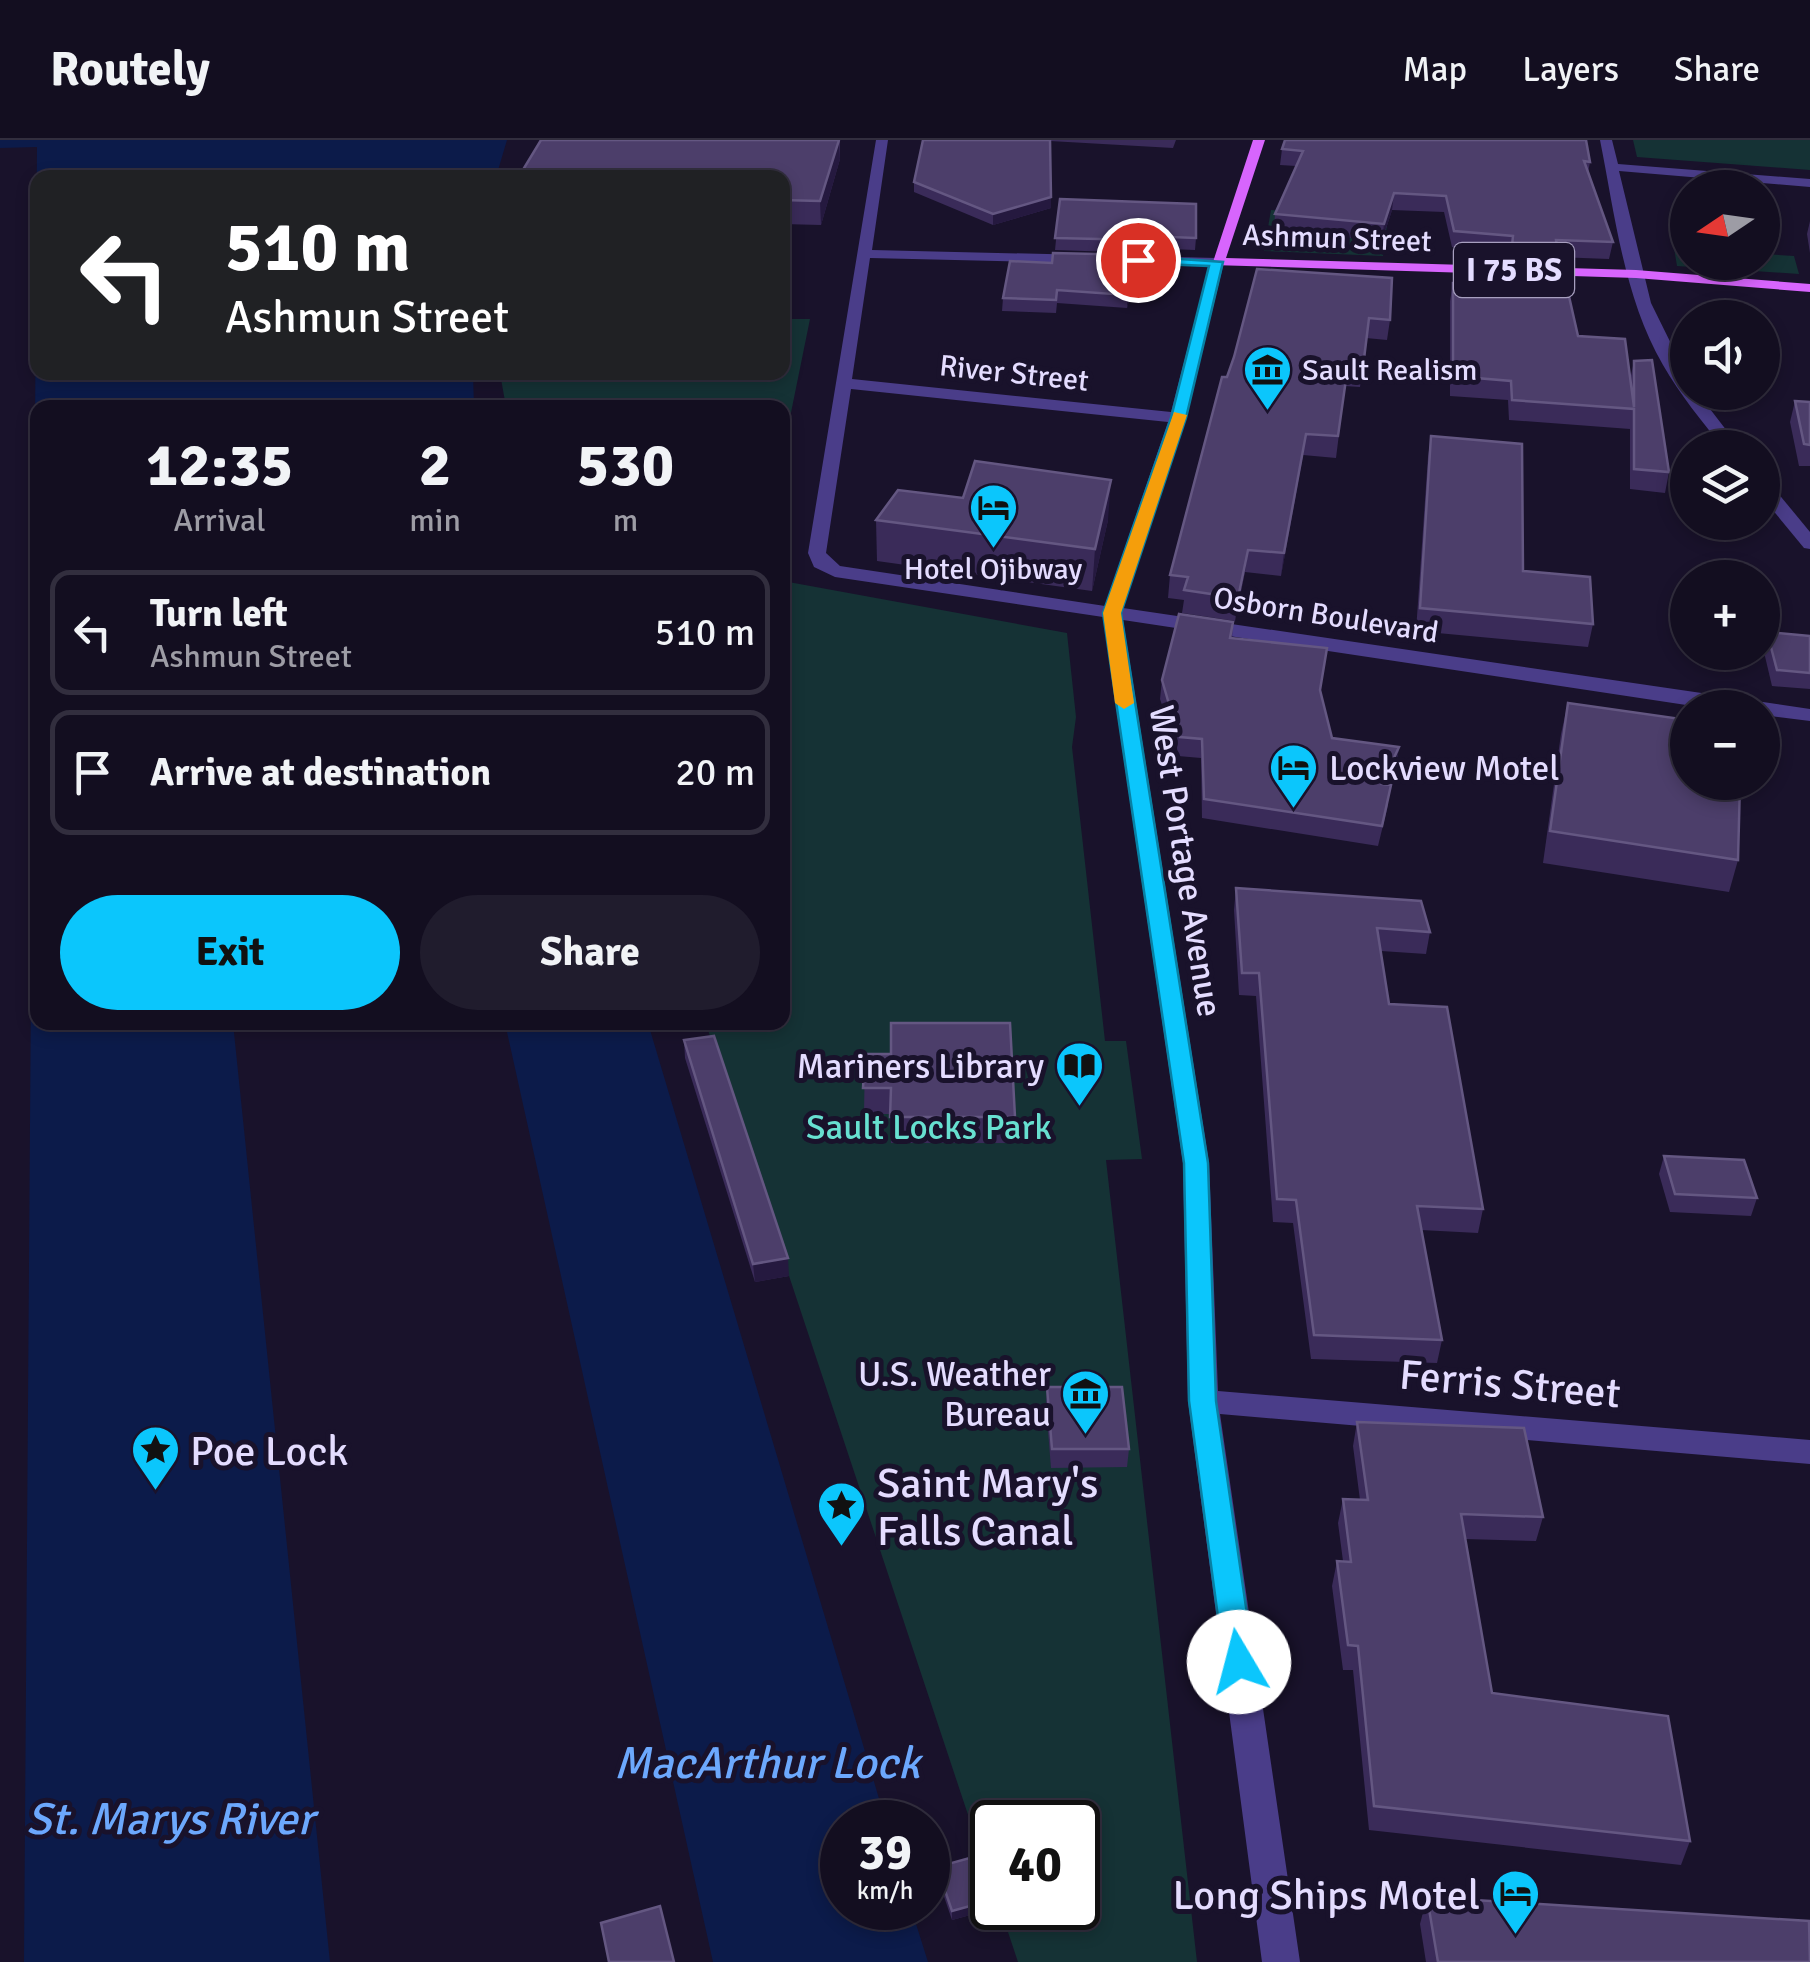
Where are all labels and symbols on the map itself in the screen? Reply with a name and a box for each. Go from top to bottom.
north arrow [1670,170,1780,280]
street label: Ashmun Street [1242,217,1432,260]
pin [1096,218,1181,303]
road number: I 75 BS [1454,243,1574,297]
museum icon: Sault Realism [1241,344,1293,412]
street label: River Street [937,347,1090,400]
place label: Sault Realism [1302,352,1477,389]
hotel icon: Hotel Ojibway [967,482,1019,550]
place label: Hotel Ojibway [904,551,1082,588]
street label: Osborn Boulevard [1211,579,1441,652]
street label: West Portage Avenue [1140,702,1231,1020]
hotel icon: Lockview Motel [1268,742,1320,810]
place label: Lockview Motel [1329,747,1560,790]
library icon: Mariners Library [1053,1040,1105,1108]
place label: Mariners Library [796,1045,1044,1088]
park label: Sault Locks Park [806,1106,1052,1149]
street label: Ferris Street [1397,1349,1623,1420]
place label: U.S. Weather Bureau [858,1353,1051,1436]
museum icon: U.S. Weather Bureau [1060,1368,1112,1436]
place icon: Poe Lock [129,1424,181,1492]
place label: Poe Lock [190,1426,348,1477]
place label: Saint Mary's Falls Canal [877,1458,1098,1557]
place icon: Saint Mary's Falls Canal [816,1480,868,1548]
position arrow [1187,1610,1291,1714]
water label: MacArthur Lock [614,1736,923,1791]
water label: St. Marys River [26,1792,319,1847]
speed limit sign: 40 [970,1800,1100,1930]
hotel icon: Long Ships Motel [1489,1868,1541,1936]
place label: Long Ships Motel [1172,1870,1480,1921]

